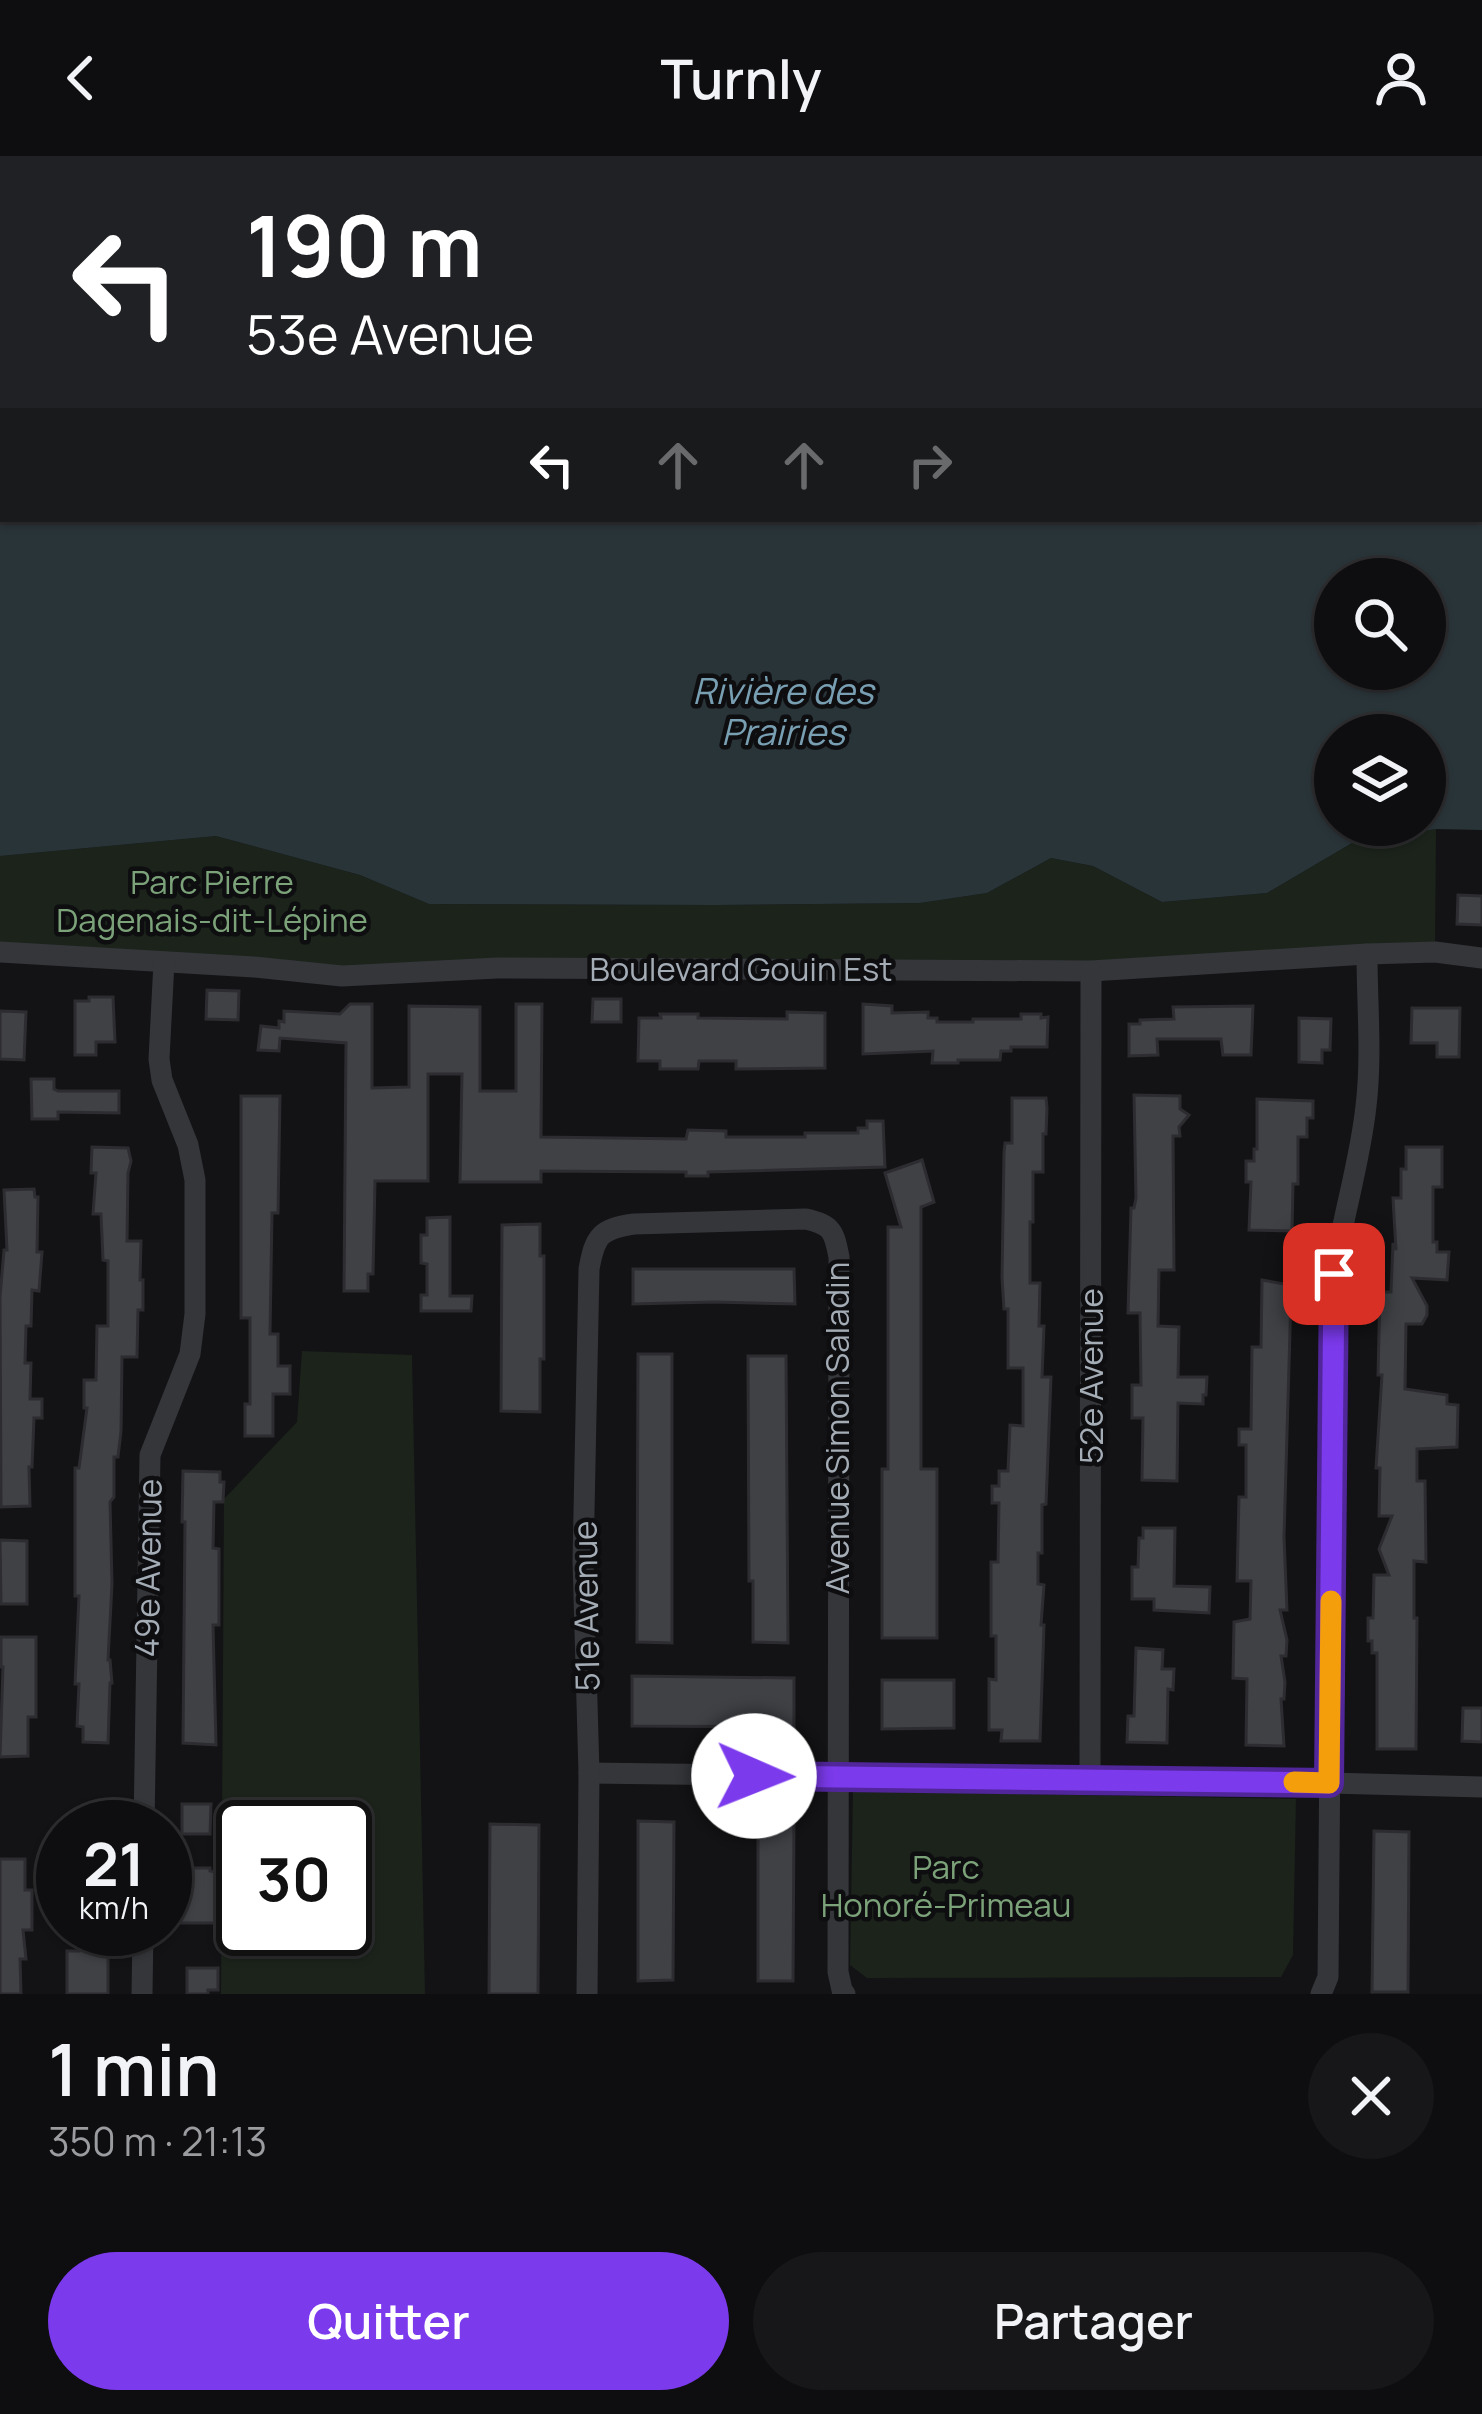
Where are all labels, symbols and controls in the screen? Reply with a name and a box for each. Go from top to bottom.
text: Turnly [660,41,822,115]
icon: back [48,45,114,111]
icon: person [1368,45,1434,111]
text: 190 m [246,187,483,302]
icon: left [48,204,204,360]
text: 53e Avenue [246,296,534,370]
icon: left [519,432,585,498]
icon: ahead [645,432,711,498]
icon: ahead [771,432,837,498]
icon: right [897,432,963,498]
map controls [1314,558,1446,846]
button: search [1314,558,1446,690]
water label: Rivière des Prairies [693,666,877,756]
button: layers [1314,714,1446,846]
park label: Parc Pierre Dagenais-dit-Lépine [56,859,368,942]
street label: Boulevard Gouin Est [589,946,893,991]
pin [1283,1223,1385,1325]
icon: arrive [1301,1241,1367,1307]
street label: Avenue Simon Saladin [814,1262,859,1594]
street label: 52e Avenue [1068,1288,1113,1464]
street label: 49e Avenue [123,1478,172,1658]
street label: 51e Avenue [562,1520,609,1692]
position arrow [691,1713,817,1839]
speed limit sign: 30 [216,1800,372,1956]
text: 21 [83,1822,145,1904]
park label: Parc Honoré-Primeau [821,1844,1071,1927]
text: km/h [79,1887,149,1928]
text: 1 min [48,2019,220,2118]
button: close [1308,2033,1434,2159]
text: 350 m · 21:13 [48,2114,267,2168]
button: Quitter [48,2252,729,2390]
button: Partager [753,2252,1434,2390]

